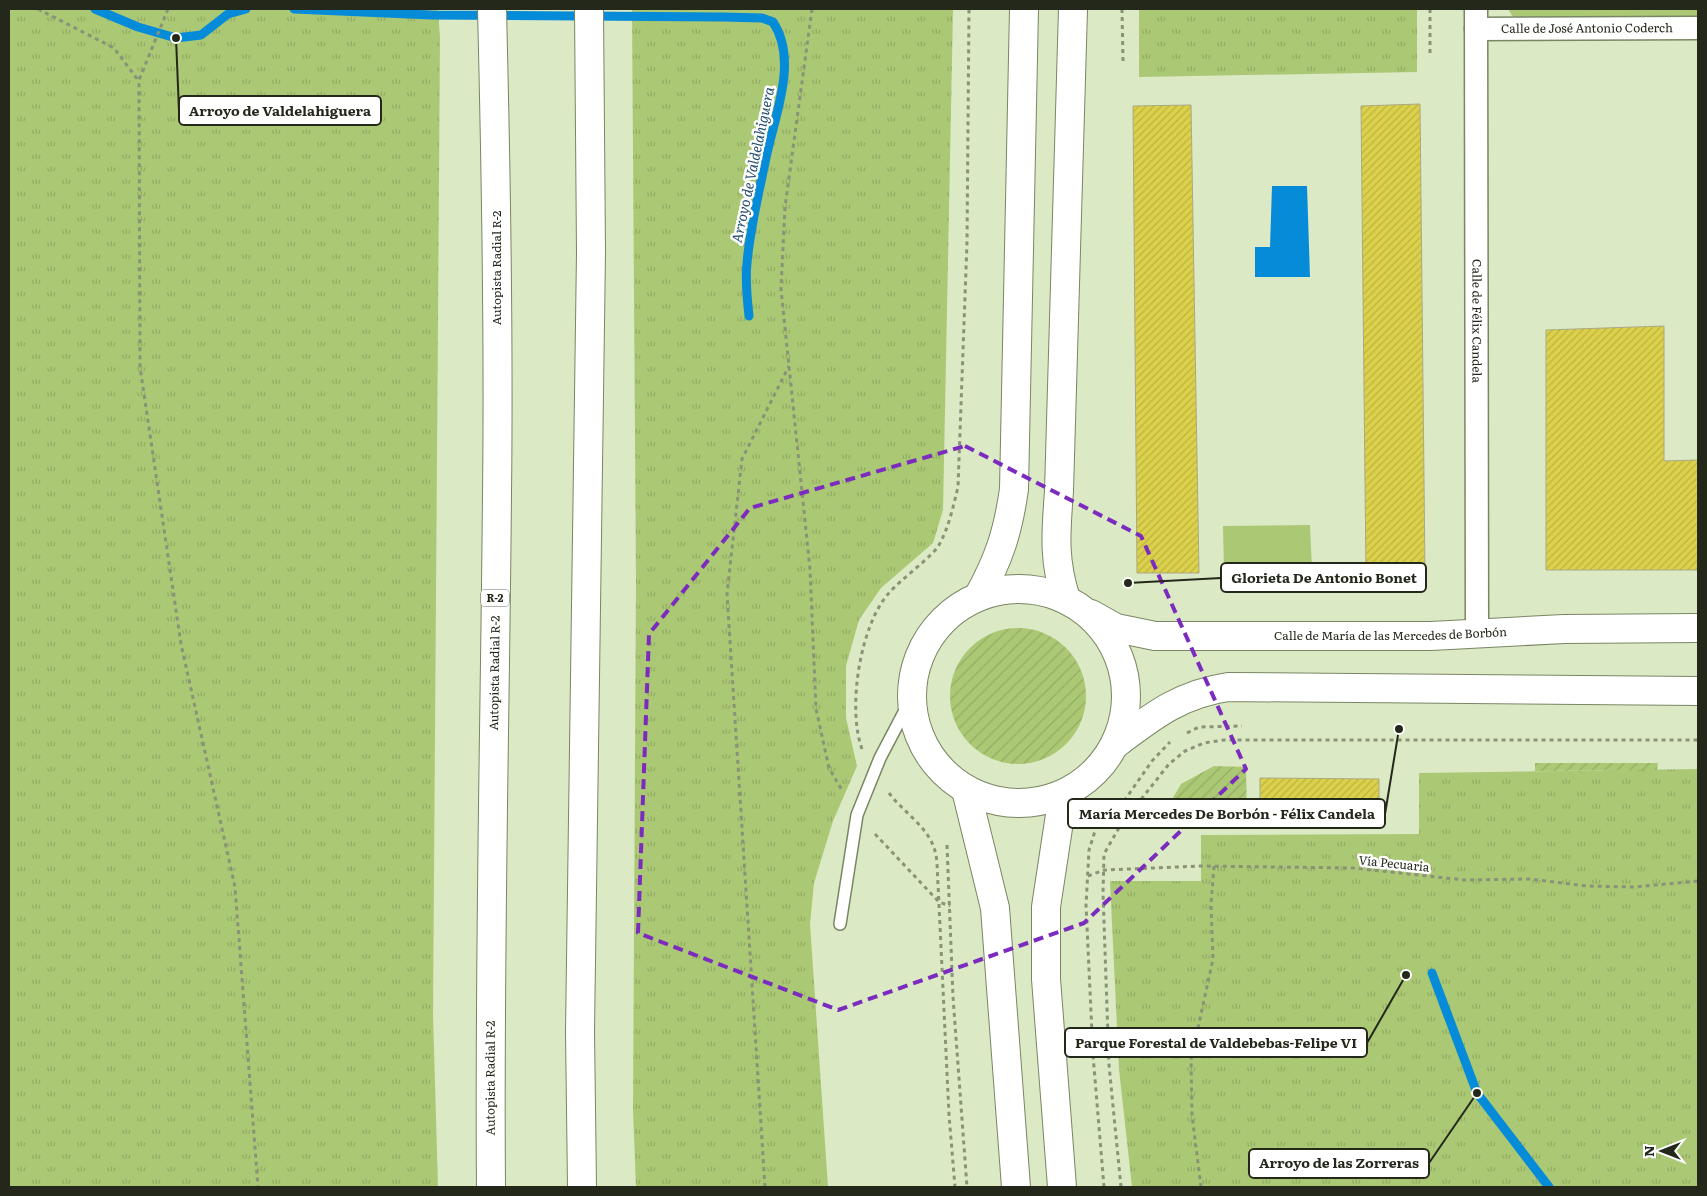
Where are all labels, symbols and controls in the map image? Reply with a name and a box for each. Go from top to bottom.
street label: Calle de José Antonio Coderch [1501,18,1673,37]
water label: Arroyo de Valdelahiguera [726,85,778,245]
callout: Arroyo de Valdelahiguera [179,96,381,125]
text: Arroyo de Valdelahiguera [189,100,372,120]
street label: Autopista Radial R-2 [487,211,505,325]
street label: Calle de Félix Candela [1468,259,1487,383]
callout: Glorieta De Antonio Bonet [1221,563,1426,592]
text: Glorieta De Antonio Bonet [1231,567,1418,587]
road number: R-2 [481,590,509,606]
street label: Autopista Radial R-2 [484,615,504,731]
street label: Calle de María de las Mercedes de Borbón [1274,622,1507,644]
callout: María Mercedes De Borbón - Félix Candela [1068,799,1385,828]
text: María Mercedes De Borbón - Félix Candela [1079,803,1376,823]
street label: Vía Pecuaria [1358,850,1431,876]
street label: Autopista Radial R-2 [481,1021,499,1135]
callout: Parque Forestal de Valdebebas-Felipe VI [1065,1028,1367,1057]
text: Parque Forestal de Valdebebas-Felipe VI [1075,1032,1357,1052]
north arrow [1637,1126,1687,1176]
text: N [1638,1145,1658,1157]
callout: Arroyo de las Zorreras [1249,1149,1429,1178]
text: Arroyo de las Zorreras [1259,1152,1419,1172]

